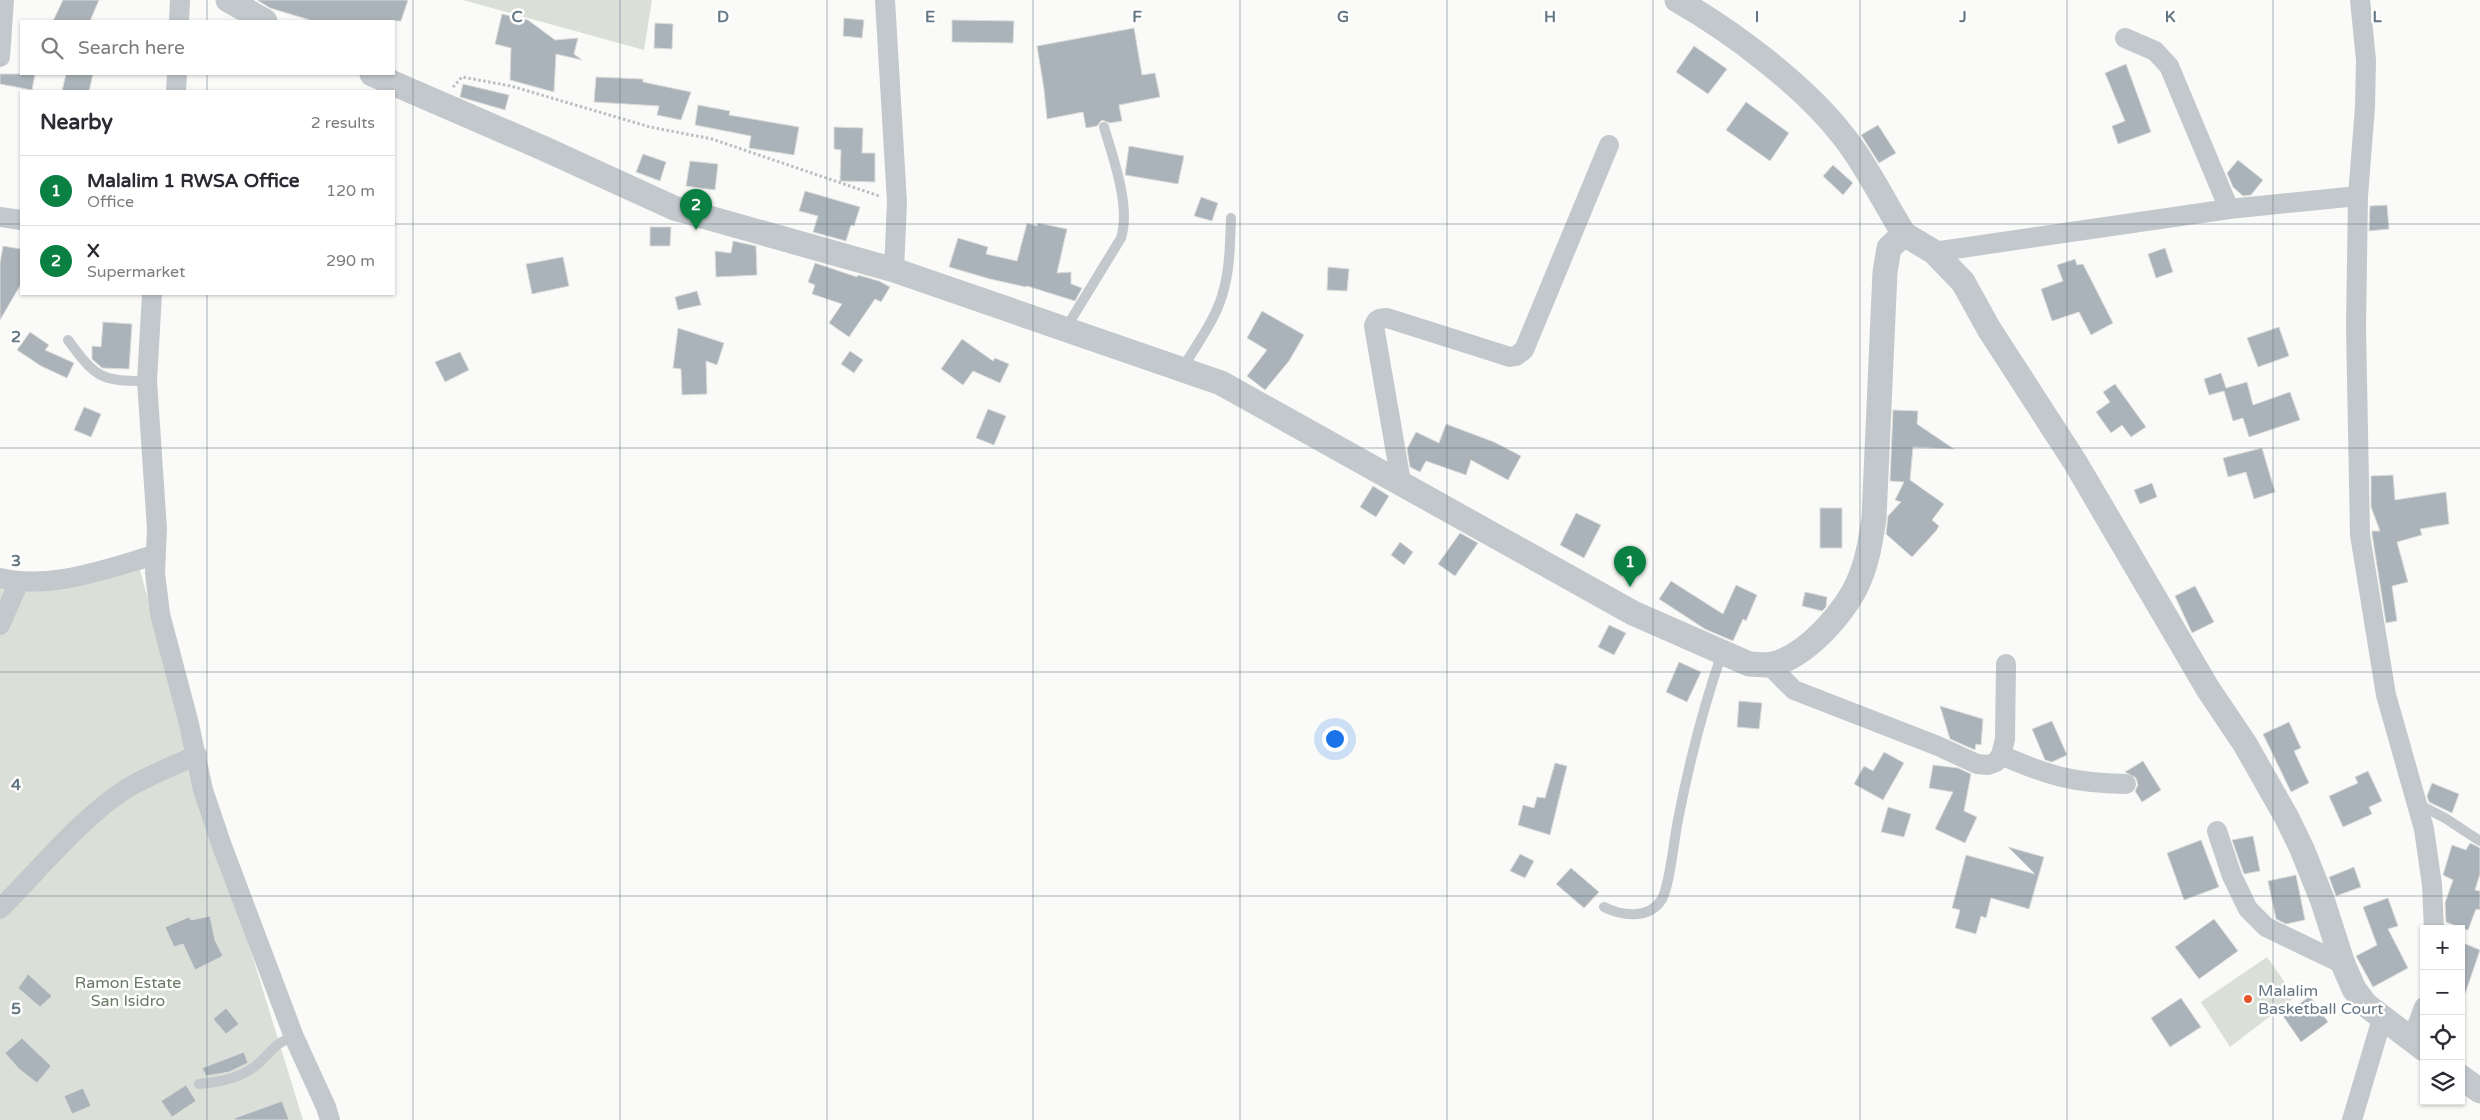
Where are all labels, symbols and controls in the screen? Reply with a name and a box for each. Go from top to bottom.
text: C [511,7,523,27]
text: D [717,7,729,27]
text: E [925,7,935,27]
text: F [1132,7,1142,27]
text: G [1337,7,1349,27]
text: H [1544,7,1556,27]
text: I [1755,7,1759,27]
text: J [1958,7,1967,27]
text: K [2165,7,2176,27]
text: L [2372,7,2382,27]
search box [20,20,395,75]
icon: search [38,34,66,62]
text: Search here [78,37,185,59]
text: Nearby [40,110,113,135]
text: 2 results [311,113,375,133]
text: Malalim 1 RWSA Office [87,170,300,192]
text: 1 [51,181,61,201]
text: 120 m [326,181,375,201]
pin: 2 [680,189,712,230]
text: Office [87,192,134,212]
text: X [87,240,100,262]
text: 2 [51,251,61,271]
text: 290 m [326,251,375,271]
text: Supermarket [87,262,185,282]
text: 2 [11,327,21,347]
pin: 1 [1614,546,1646,587]
text: 3 [11,551,21,571]
your location [1322,726,1348,752]
text: 4 [11,775,21,795]
map controls [2420,925,2465,1105]
button: + [2420,925,2465,970]
button: − [2420,970,2465,1015]
park label: Ramon Estate San Isidro [75,973,181,1011]
place label: Malalim Basketball Court [2258,981,2383,1019]
marker: Malalim Basketball Court [2242,993,2254,1005]
text: 5 [11,999,21,1019]
button: locate [2420,1015,2465,1060]
button: layers [2420,1060,2465,1105]

